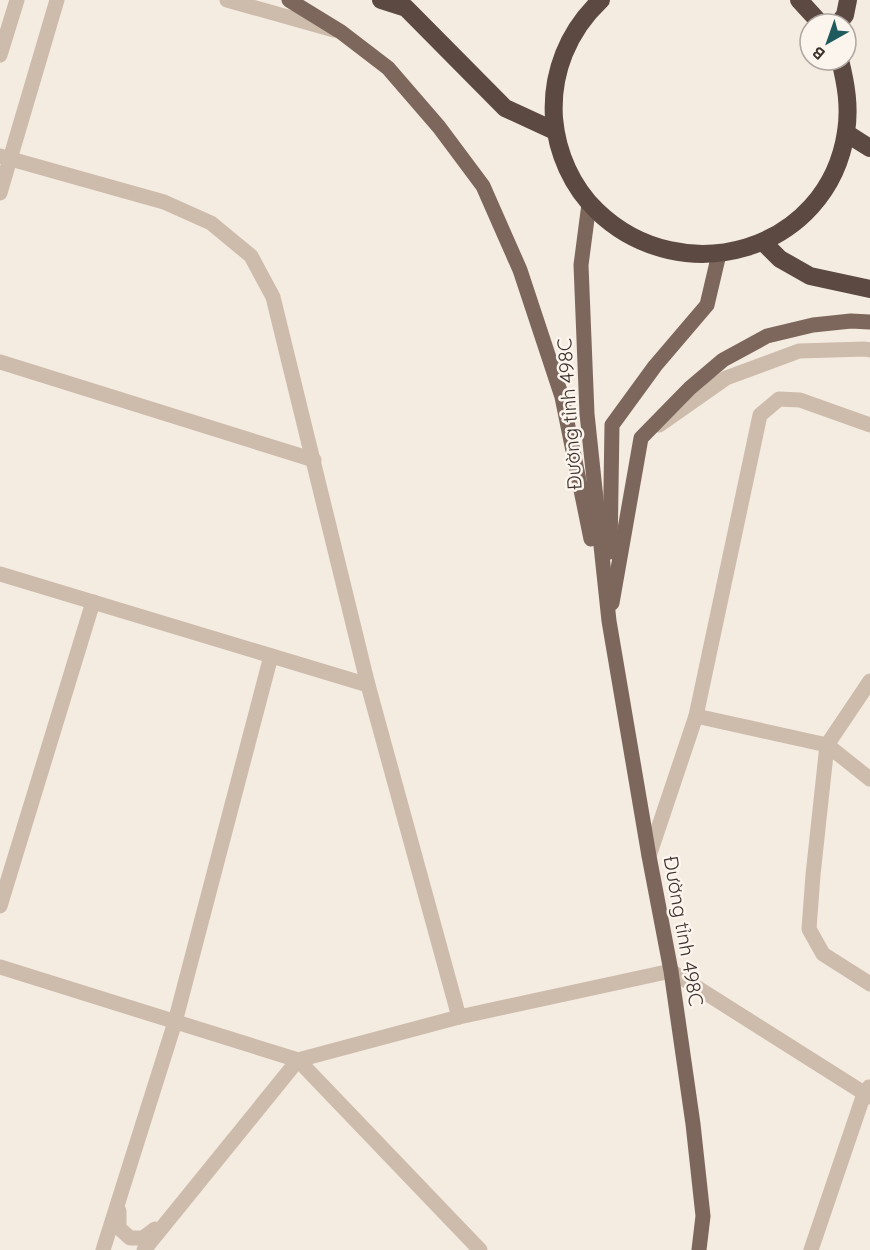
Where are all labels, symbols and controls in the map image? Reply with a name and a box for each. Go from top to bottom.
north arrow [798,12,858,72]
text: B [808,42,829,65]
street label: Đường tỉnh 498C [551,337,587,491]
street label: Đường tỉnh 498C [658,854,710,1008]

